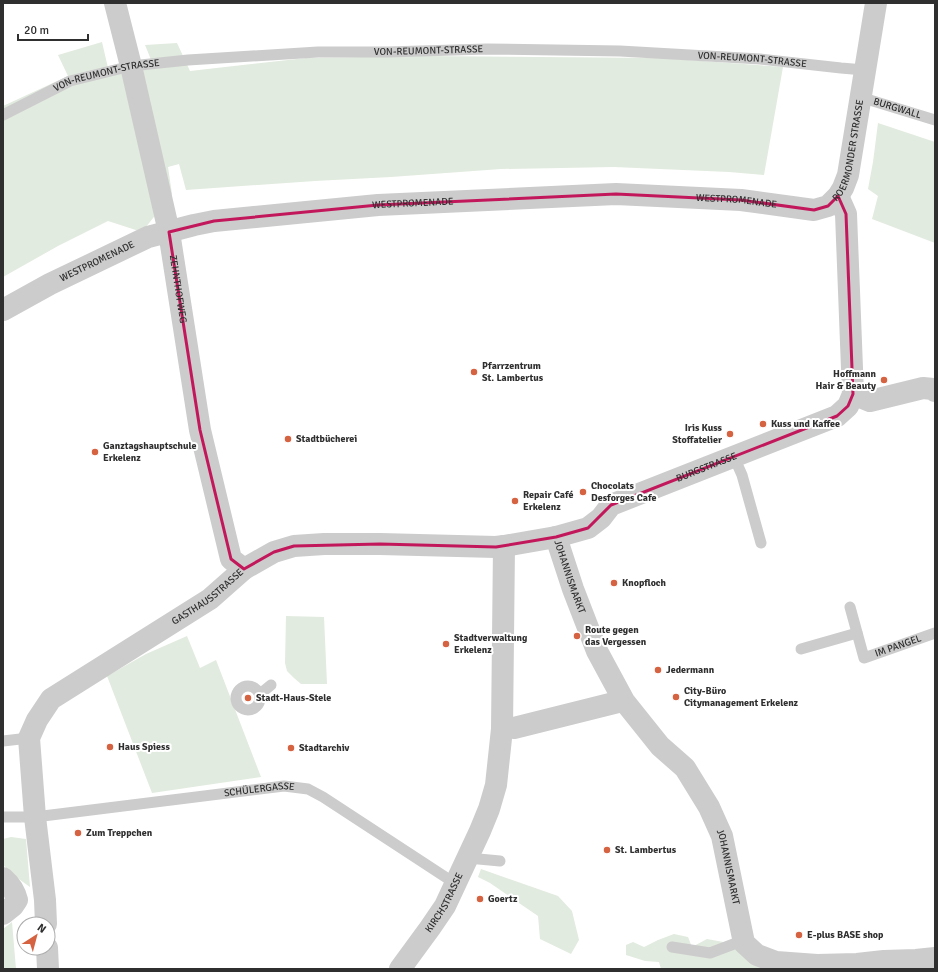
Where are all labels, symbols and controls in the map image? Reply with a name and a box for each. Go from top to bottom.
scale bar [18,16,88,42]
text: 20 m [24,23,49,38]
street label: VON-REUMONT-STRASSE [374,43,484,58]
street label: VON-REUMONT-STRASSE [697,49,808,70]
street label: VON-REUMONT-STRASSE [51,57,161,94]
street label: BURGWALL [872,95,923,121]
street label: ROERMONDER STRASSE [830,98,866,204]
street label: WESTPROMENADE [696,192,778,211]
street label: WESTPROMENADE [372,196,454,212]
street label: WESTPROMENADE [58,238,137,284]
street label: ZEHNTHOFWEG [167,254,189,324]
place label: Pfarrzentrum St. Lambertus [482,360,544,384]
marker: Pfarrzentrum St. Lambertus [469,367,479,377]
place label: Hoffmann Hair & Beauty [815,368,877,392]
marker: Hoffmann Hair & Beauty [879,375,889,385]
place label: Kuss und Kaffee [771,418,840,430]
marker: Kuss und Kaffee [758,419,768,429]
place label: Iris Kuss Stoffatelier [672,422,723,446]
marker: Iris Kuss Stoffatelier [725,429,735,439]
place label: Stadtbücherei [296,433,357,445]
marker: Stadtbücherei [283,434,293,444]
place label: Ganztagshauptschule Erkelenz [103,440,197,464]
marker: Ganztagshauptschule Erkelenz [90,447,100,457]
street label: BURGSTRASSE [674,450,739,485]
place label: Chocolats Desforges Cafe [591,480,656,504]
marker: Chocolats Desforges Cafe [578,487,588,497]
place label: Repair Café Erkelenz [523,489,573,513]
marker: Repair Café Erkelenz [510,496,520,506]
street label: JOHANNISMARKT [551,538,588,615]
street label: GASTHAUSSTRASSE [170,566,246,628]
place label: Knopfloch [622,577,667,589]
marker: Knopfloch [609,578,619,588]
place label: Route gegen das Vergessen [585,624,647,648]
marker: Route gegen das Vergessen [572,631,582,641]
place label: Stadtverwaltung Erkelenz [454,632,528,656]
street label: IM PANGEL [873,632,923,660]
marker: Stadtverwaltung Erkelenz [441,639,451,649]
place label: Jedermann [666,664,715,676]
marker: Jedermann [653,665,663,675]
place label: City-Büro Citymanagement Erkelenz [684,685,799,709]
place label: Stadt-Haus-Stele [256,692,331,704]
marker: City-Büro Citymanagement Erkelenz [671,692,681,702]
marker: Stadt-Haus-Stele [243,693,253,703]
place label: Haus Spiess [118,741,170,753]
marker: Haus Spiess [105,742,115,752]
place label: Stadtarchiv [299,742,350,754]
marker: Stadtarchiv [286,743,296,753]
street label: SCHÜLERGASSE [223,780,296,799]
place label: Zum Treppchen [86,827,153,839]
street label: JOHANNISMARKT [714,827,742,906]
marker: Zum Treppchen [73,828,83,838]
place label: St. Lambertus [615,844,677,856]
marker: St. Lambertus [602,845,612,855]
street label: KIRCHSTRASSE [423,871,466,935]
place label: Goertz [488,893,518,905]
marker: Goertz [475,894,485,904]
north arrow [16,916,56,956]
text: N [35,921,49,936]
place label: E-plus BASE shop [807,929,884,941]
marker: E-plus BASE shop [794,930,804,940]

